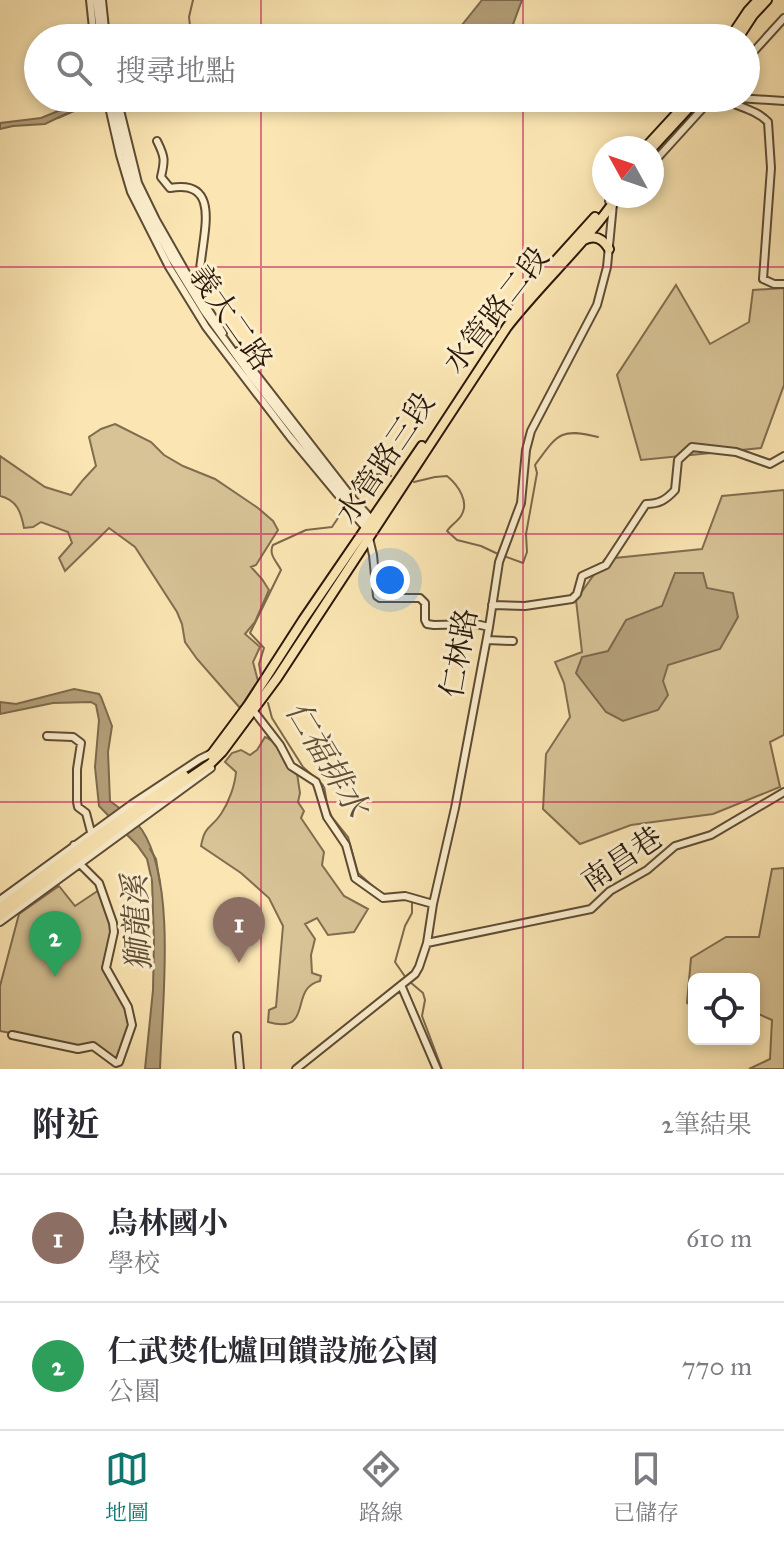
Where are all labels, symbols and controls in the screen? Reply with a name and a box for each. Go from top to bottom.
search box [24,24,760,112]
icon: search [52,46,96,90]
text: 搜尋地點 [116,53,236,89]
north arrow [592,136,664,208]
street label: 水管路二段 [436,240,556,380]
street label: 義大二路 [182,259,280,377]
street label: 水管路三段 [328,386,442,530]
your location [370,560,410,600]
street label: 仁林路 [433,606,485,700]
water label: 仁福排水 [277,694,378,826]
street label: 南昌巷 [575,819,669,899]
water label: 獅龍溪 [115,871,159,972]
pin: 1 [213,897,265,963]
pin: 2 [29,911,81,977]
map controls [688,973,760,1045]
button: locate [688,973,760,1045]
text: 附近 [32,1104,100,1145]
text: 2筆結果 [661,1108,752,1140]
text: 烏林國小 [108,1205,228,1241]
text: 1 [53,1222,63,1254]
text: 610 m [686,1222,752,1254]
text: 學校 [108,1247,160,1279]
text: 仁武焚化爐回饋設施公園 [108,1333,438,1369]
text: 2 [52,1350,64,1382]
text: 770 m [682,1350,752,1382]
text: 公園 [108,1375,160,1407]
tab: 地圖 [105,1447,149,1526]
tab: 路線 [359,1447,403,1526]
tab: 已儲存 [613,1447,679,1526]

